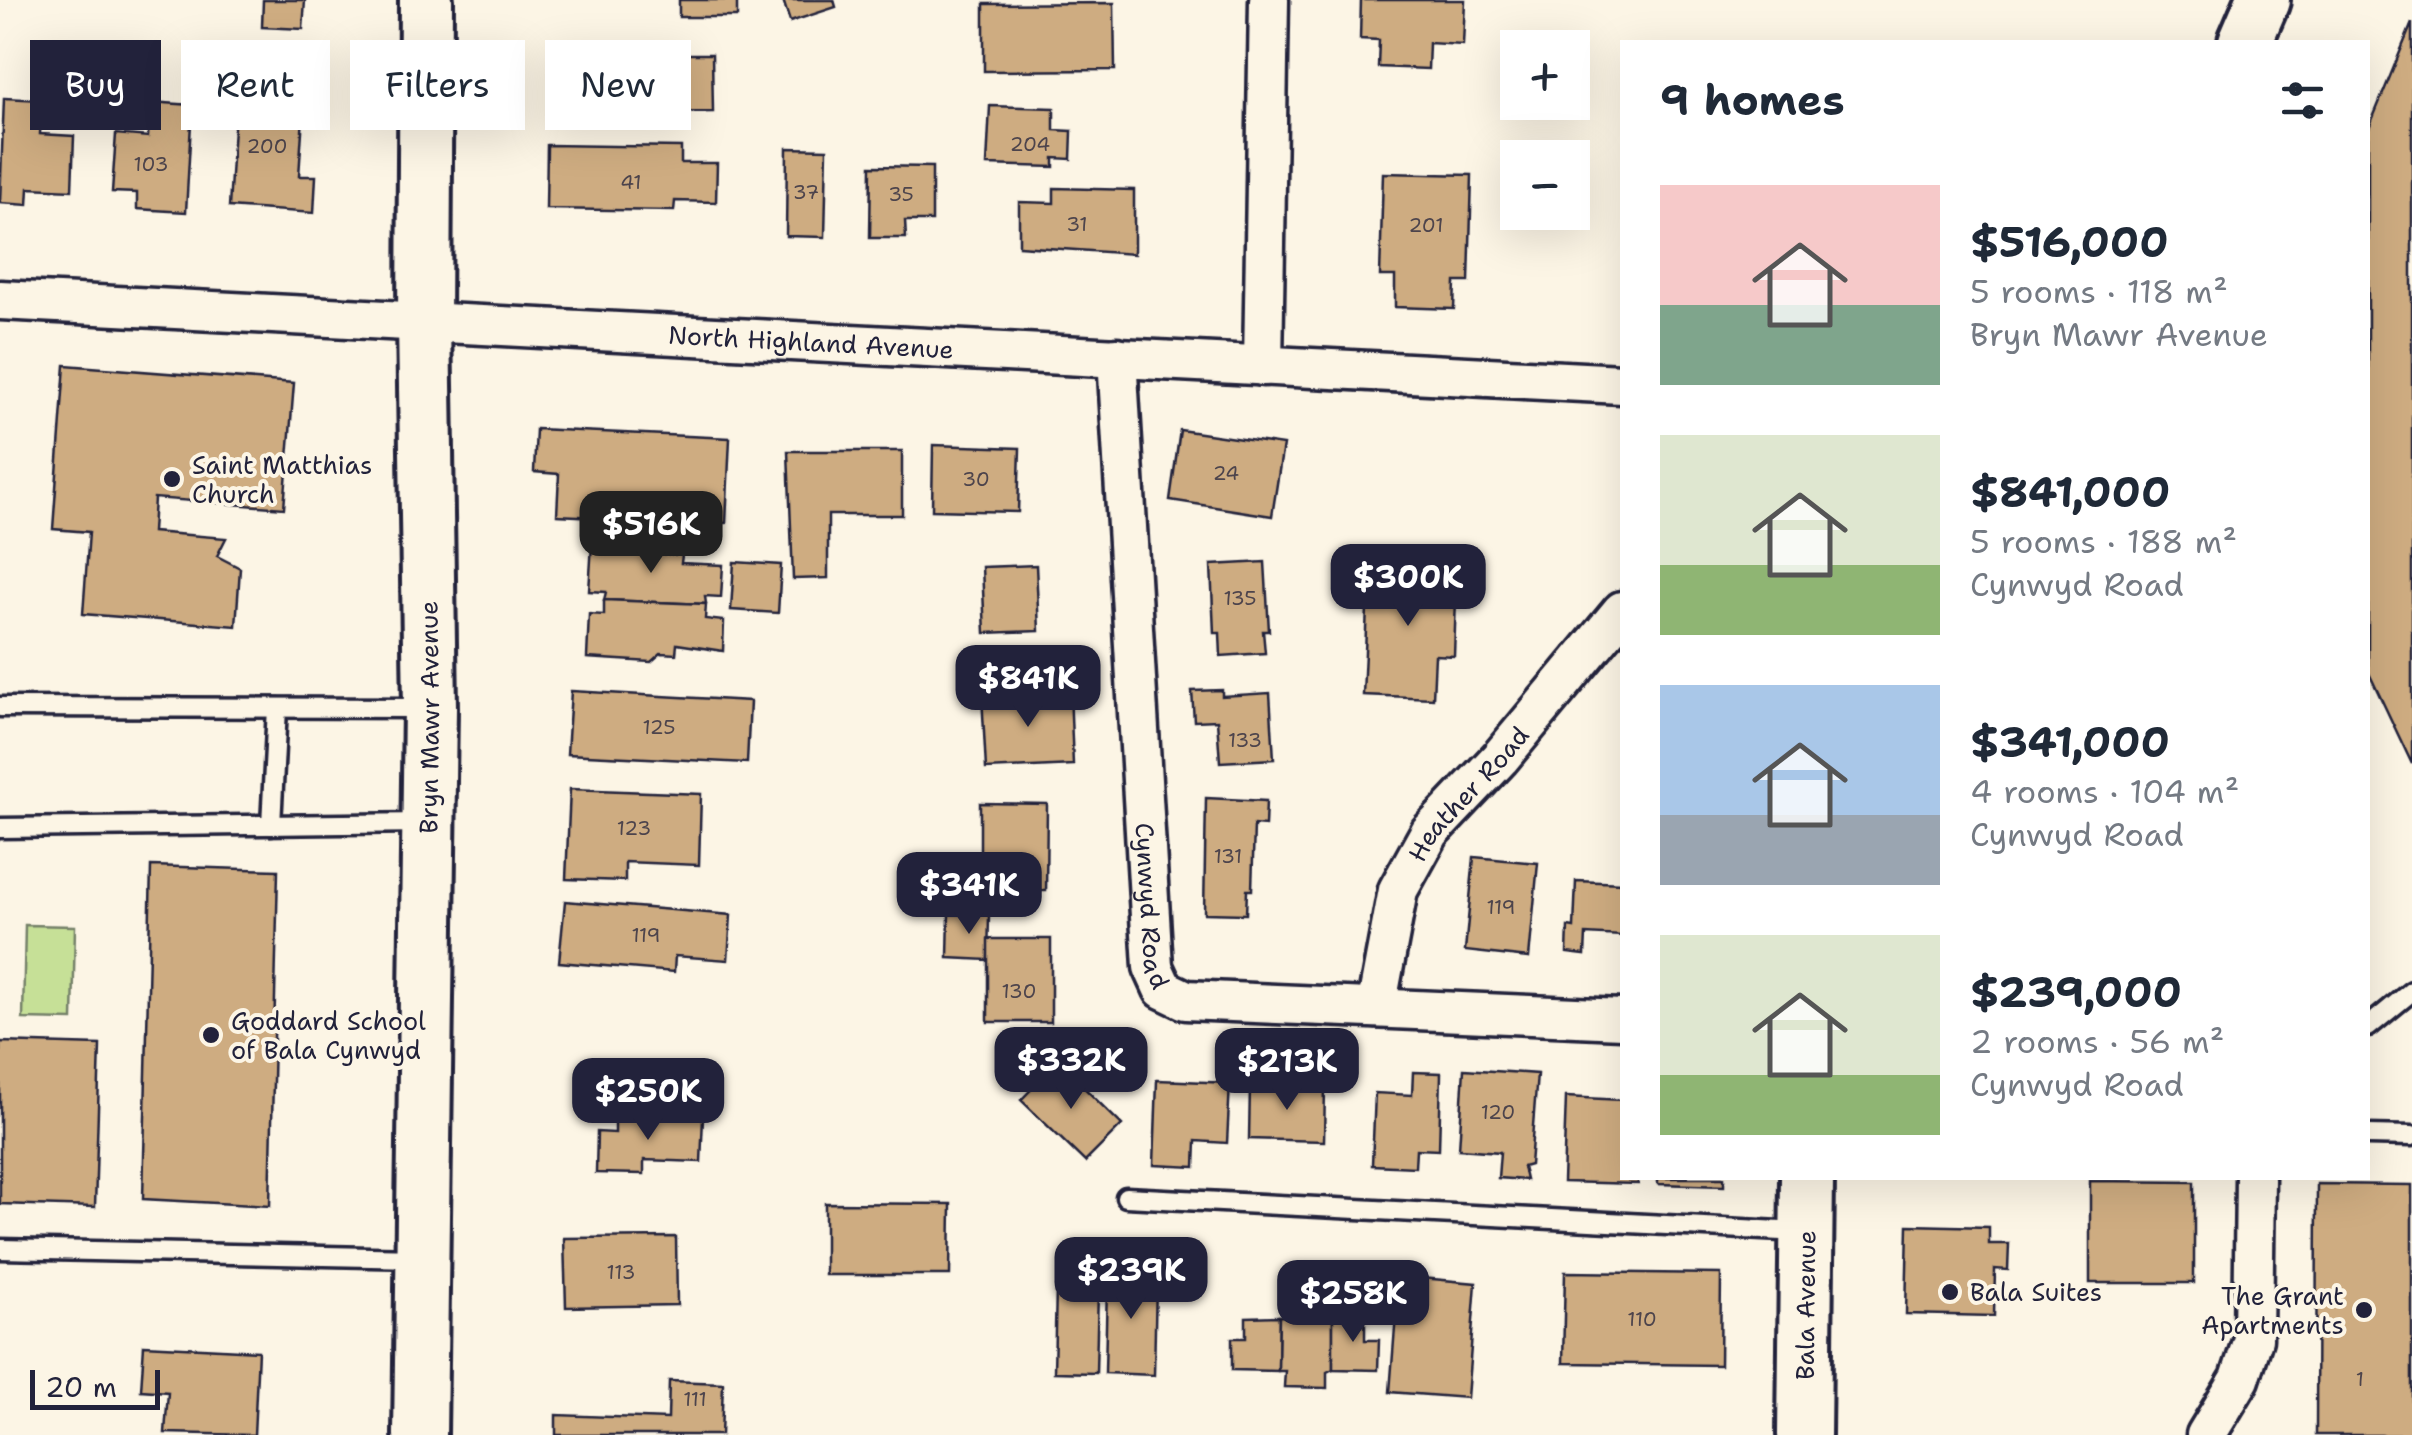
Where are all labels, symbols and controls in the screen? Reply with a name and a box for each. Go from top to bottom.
map controls [1500,30,1590,230]
button: + [1500,30,1590,120]
chip: Buy [30,40,161,130]
chip: Rent [181,40,330,130]
chip: Filters [350,40,525,130]
chip: New [545,40,691,130]
text: 9 homes [1660,72,1845,128]
icon: filters [2275,73,2330,128]
house number: 204 [1010,131,1050,157]
house number: 200 [246,133,288,159]
button: − [1500,140,1590,230]
house number: 103 [134,151,168,177]
house number: 41 [620,169,642,195]
house number: 37 [793,179,819,205]
house number: 35 [888,181,914,207]
house number: 31 [1066,211,1088,237]
house number: 201 [1408,212,1444,238]
text: $516,000 [1970,214,2169,270]
icon: home [1740,225,1860,345]
text: 5 rooms · 118 m² [1970,270,2228,313]
text: Bryn Mawr Avenue [1970,313,2268,356]
street label: North Highland Avenue [667,318,954,366]
place label: Saint Matthias Church [192,448,372,511]
house number: 24 [1213,460,1239,486]
text: $841,000 [1970,464,2170,520]
house number: 30 [962,466,990,492]
marker: Saint Matthias Church [161,468,183,490]
icon: home [1740,475,1860,595]
pin: $516K [581,491,721,576]
text: $516K [602,502,700,545]
text: 5 rooms · 188 m² [1970,520,2237,563]
pin: $300K [1338,544,1478,629]
text: $300K [1353,555,1463,598]
text: Cynwyd Road [1970,563,2184,606]
house number: 135 [1223,585,1257,611]
street label: Bryn Mawr Avenue [411,600,447,834]
pin: $841K [958,645,1098,730]
text: $841K [978,656,1078,699]
house number: 125 [642,714,676,740]
text: $341,000 [1970,714,2170,770]
street label: Heather Road [1400,719,1537,868]
icon: home [1740,725,1860,845]
house number: 133 [1228,727,1262,753]
text: 4 rooms · 104 m² [1970,770,2239,813]
text: Cynwyd Road [1970,813,2184,856]
house number: 123 [617,815,651,841]
street label: Cynwyd Road [1128,822,1178,995]
house number: 131 [1214,843,1242,869]
pin: $341K [899,852,1039,937]
text: $341K [919,863,1019,906]
house number: 119 [1486,894,1516,920]
house number: 119 [631,922,661,948]
text: $239,000 [1970,964,2182,1020]
icon: home [1740,975,1860,1095]
house number: 130 [1001,978,1037,1004]
place label: Goddard School of Bala Cynwyd [231,1004,426,1067]
text: 2 rooms · 56 m² [1970,1020,2224,1063]
marker: Goddard School of Bala Cynwyd [200,1024,222,1046]
pin: $332K [1001,1027,1141,1112]
pin: $213K [1217,1028,1357,1113]
text: $332K [1017,1038,1125,1081]
text: $213K [1237,1039,1337,1082]
pin: $250K [578,1058,718,1143]
text: Cynwyd Road [1970,1063,2184,1106]
text: $250K [594,1069,702,1112]
house number: 120 [1481,1099,1515,1125]
street label: Bala Avenue [1788,1230,1823,1380]
pin: $239K [1061,1237,1201,1322]
text: $239K [1077,1248,1185,1291]
house number: 113 [606,1259,636,1285]
pin: $258K [1283,1260,1423,1345]
text: $258K [1299,1271,1407,1314]
place label: Bala Suites [1970,1275,2102,1309]
place label: The Grant Apartments [2201,1279,2344,1342]
marker: Bala Suites [1939,1281,1961,1303]
marker: The Grant Apartments [2353,1299,2375,1321]
house number: 110 [1627,1306,1657,1332]
scale bar [30,1365,160,1410]
house number: 1 [2356,1366,2364,1392]
text: 20 m [45,1368,117,1406]
house number: 111 [683,1386,707,1412]

